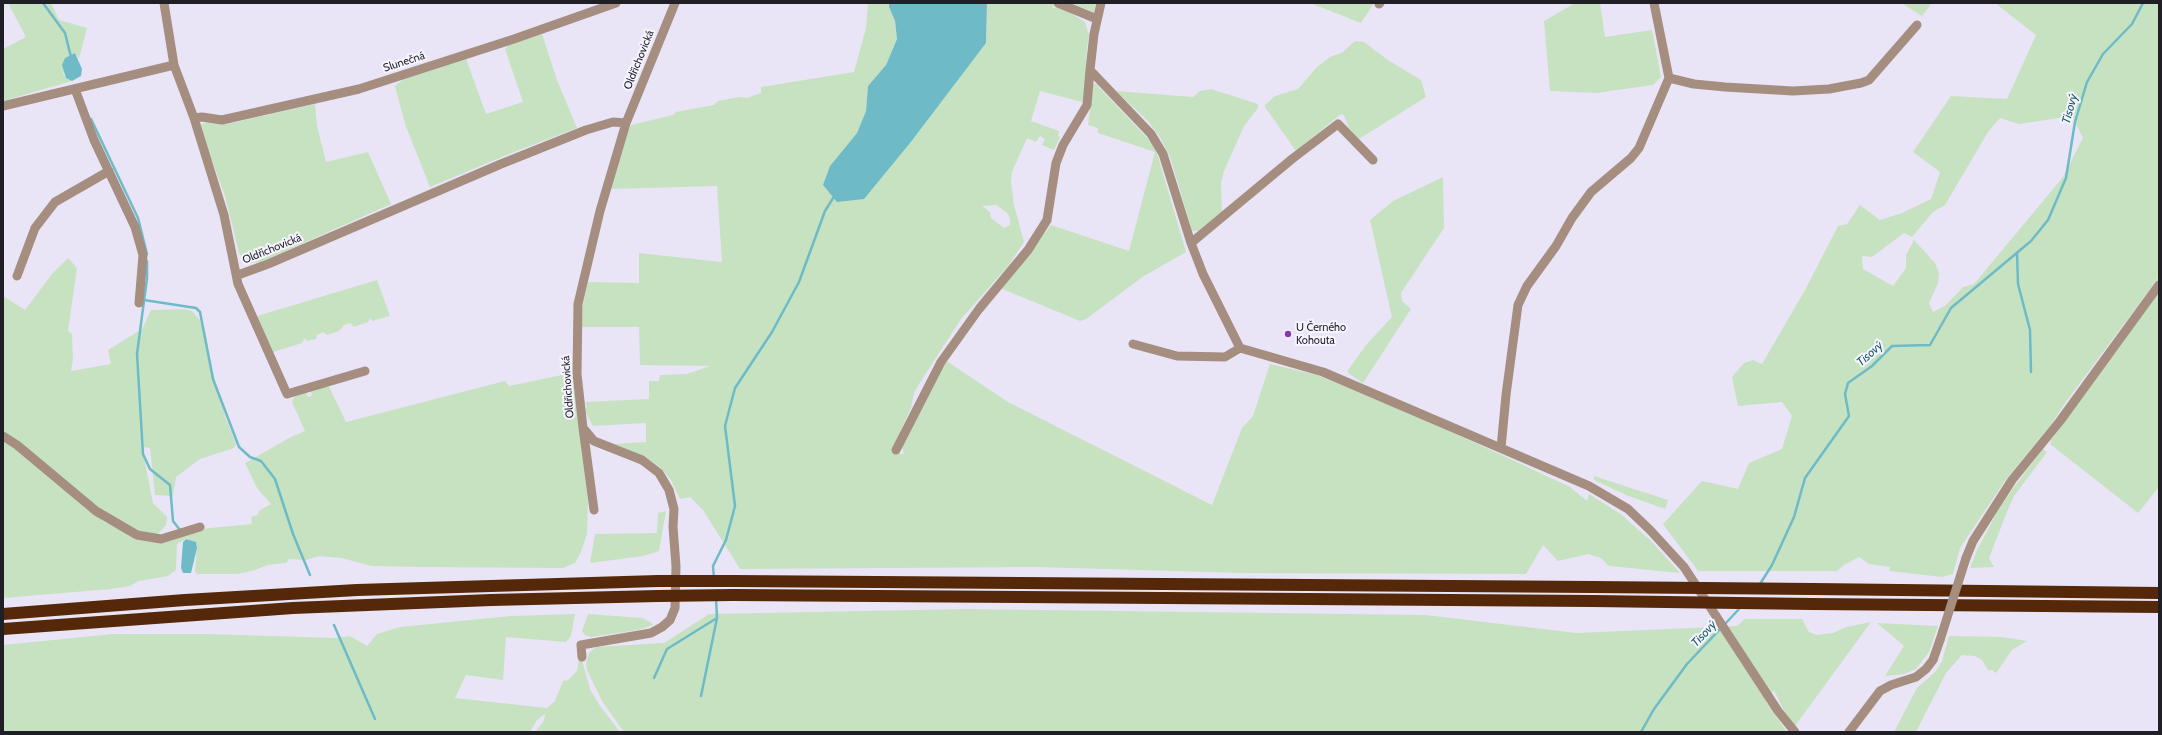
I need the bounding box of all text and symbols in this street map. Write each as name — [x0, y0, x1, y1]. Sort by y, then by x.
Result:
street label: Oldřichovická — [621, 28, 657, 92]
street label: Slunečná — [382, 49, 426, 75]
water label: Tisový — [2059, 93, 2081, 125]
street label: Oldřichovická — [240, 231, 304, 267]
place label: U Černého Kohouta — [1296, 321, 1346, 347]
marker: U Černého Kohouta — [1283, 329, 1293, 339]
water label: Tisový — [1854, 339, 1886, 369]
street label: Oldřichovická — [559, 355, 577, 419]
water label: Tisový — [1688, 618, 1720, 650]

